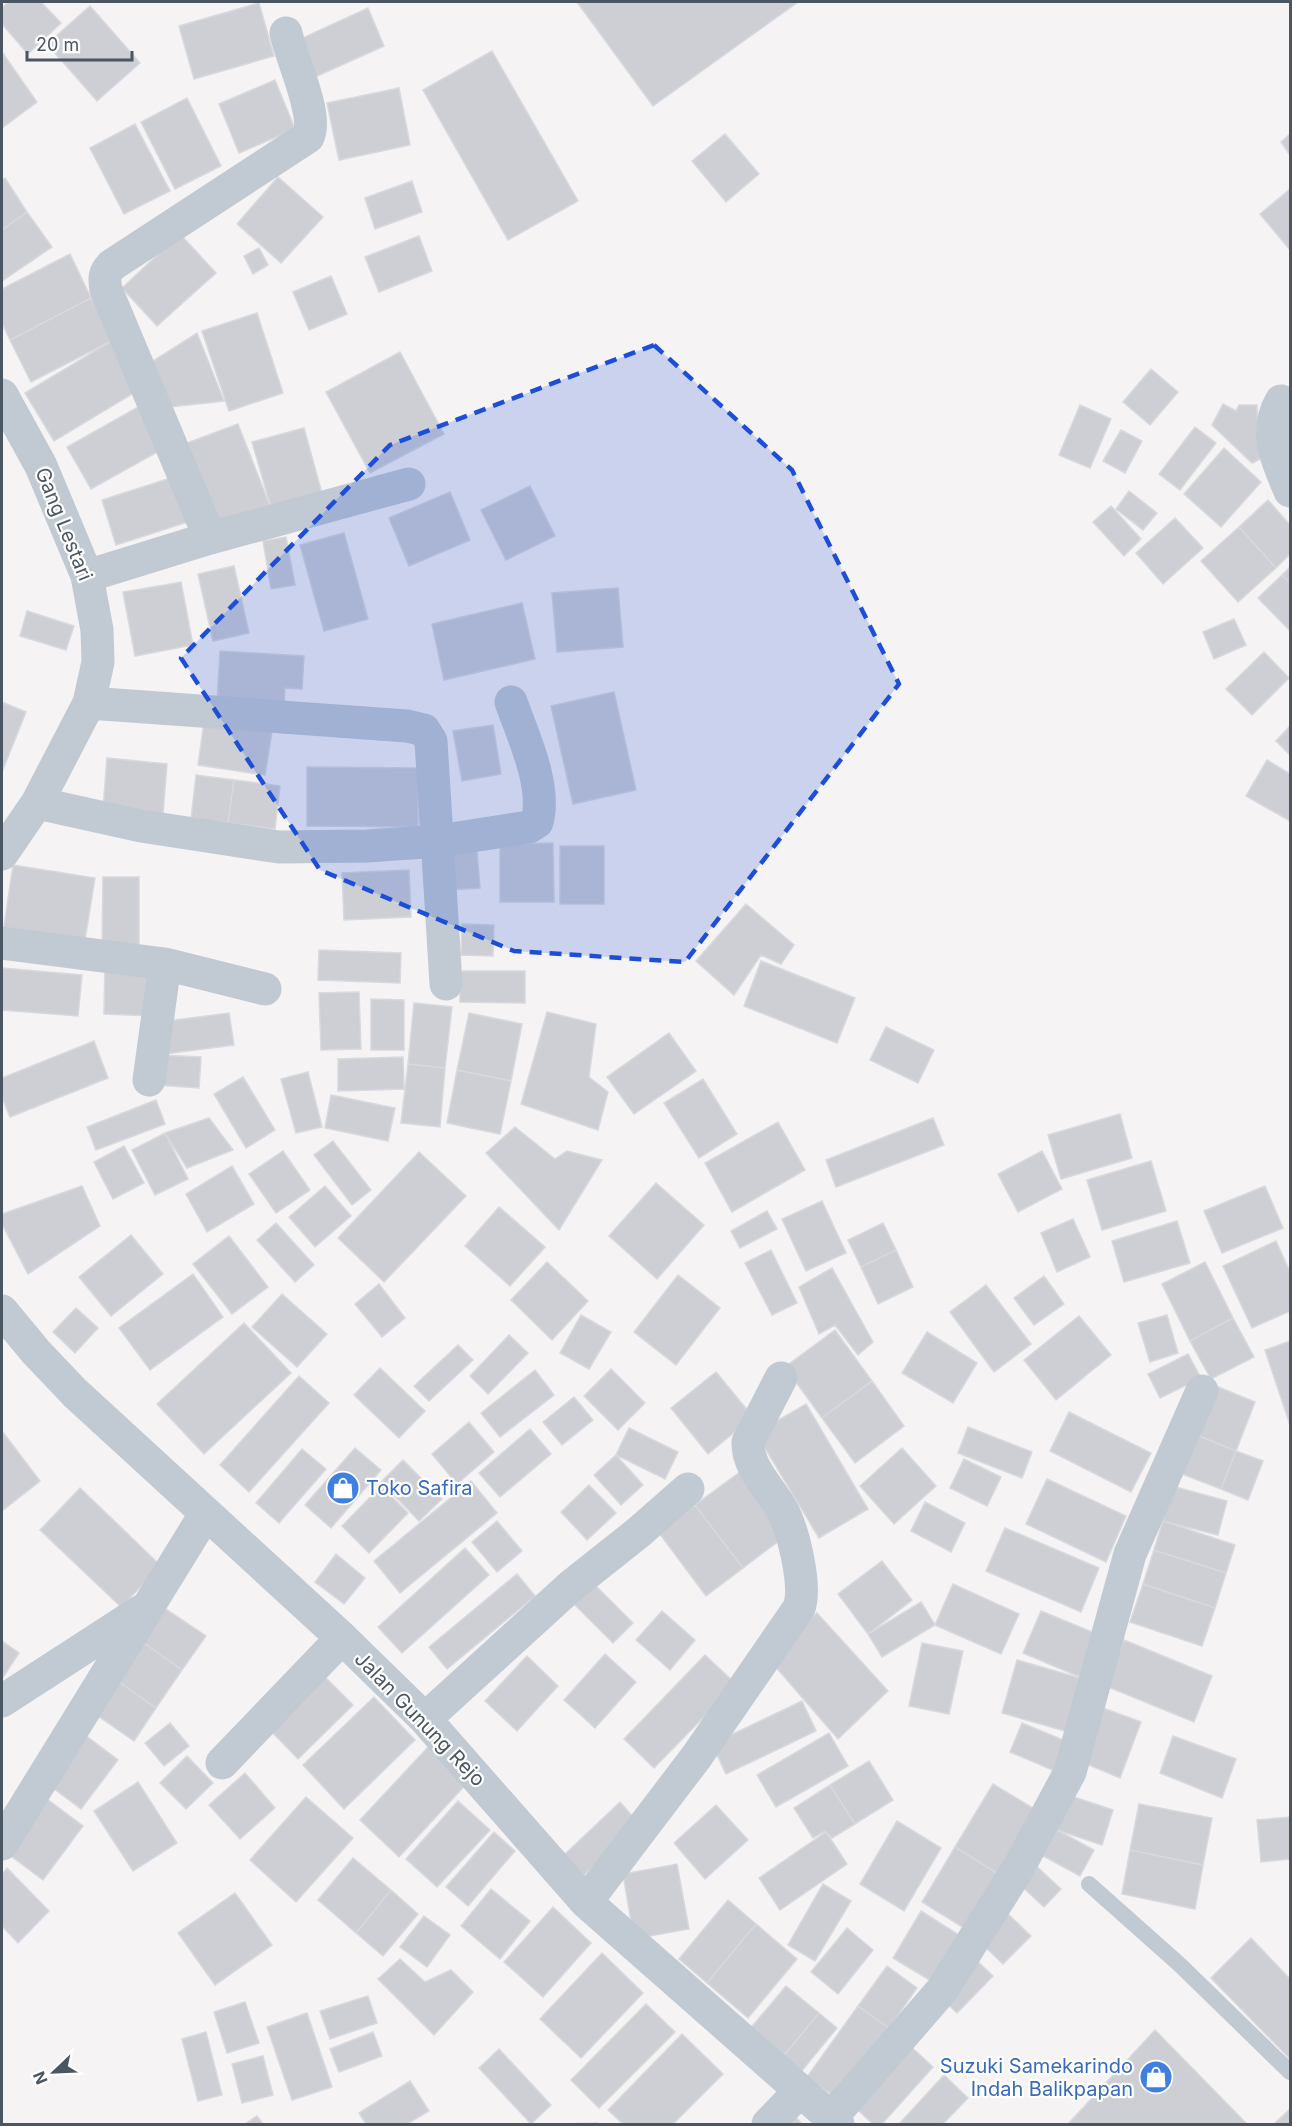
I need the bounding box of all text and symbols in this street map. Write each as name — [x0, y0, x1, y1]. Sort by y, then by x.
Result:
scale bar — [27, 24, 132, 62]
text: 20 m — [36, 34, 79, 55]
street label: Gang Lestari — [30, 464, 98, 584]
shop icon: Toko Safira — [325, 1470, 361, 1506]
place label: Toko Safira — [366, 1476, 473, 1500]
street label: Jalan Gunung Rejo — [350, 1647, 490, 1791]
north arrow — [24, 2042, 84, 2102]
place label: Suzuki Samekarindo Indah Balikpapan — [940, 2054, 1133, 2101]
shop icon: Suzuki Samekarindo Indah Balikpapan — [1138, 2059, 1174, 2095]
text: N — [29, 2068, 52, 2087]

